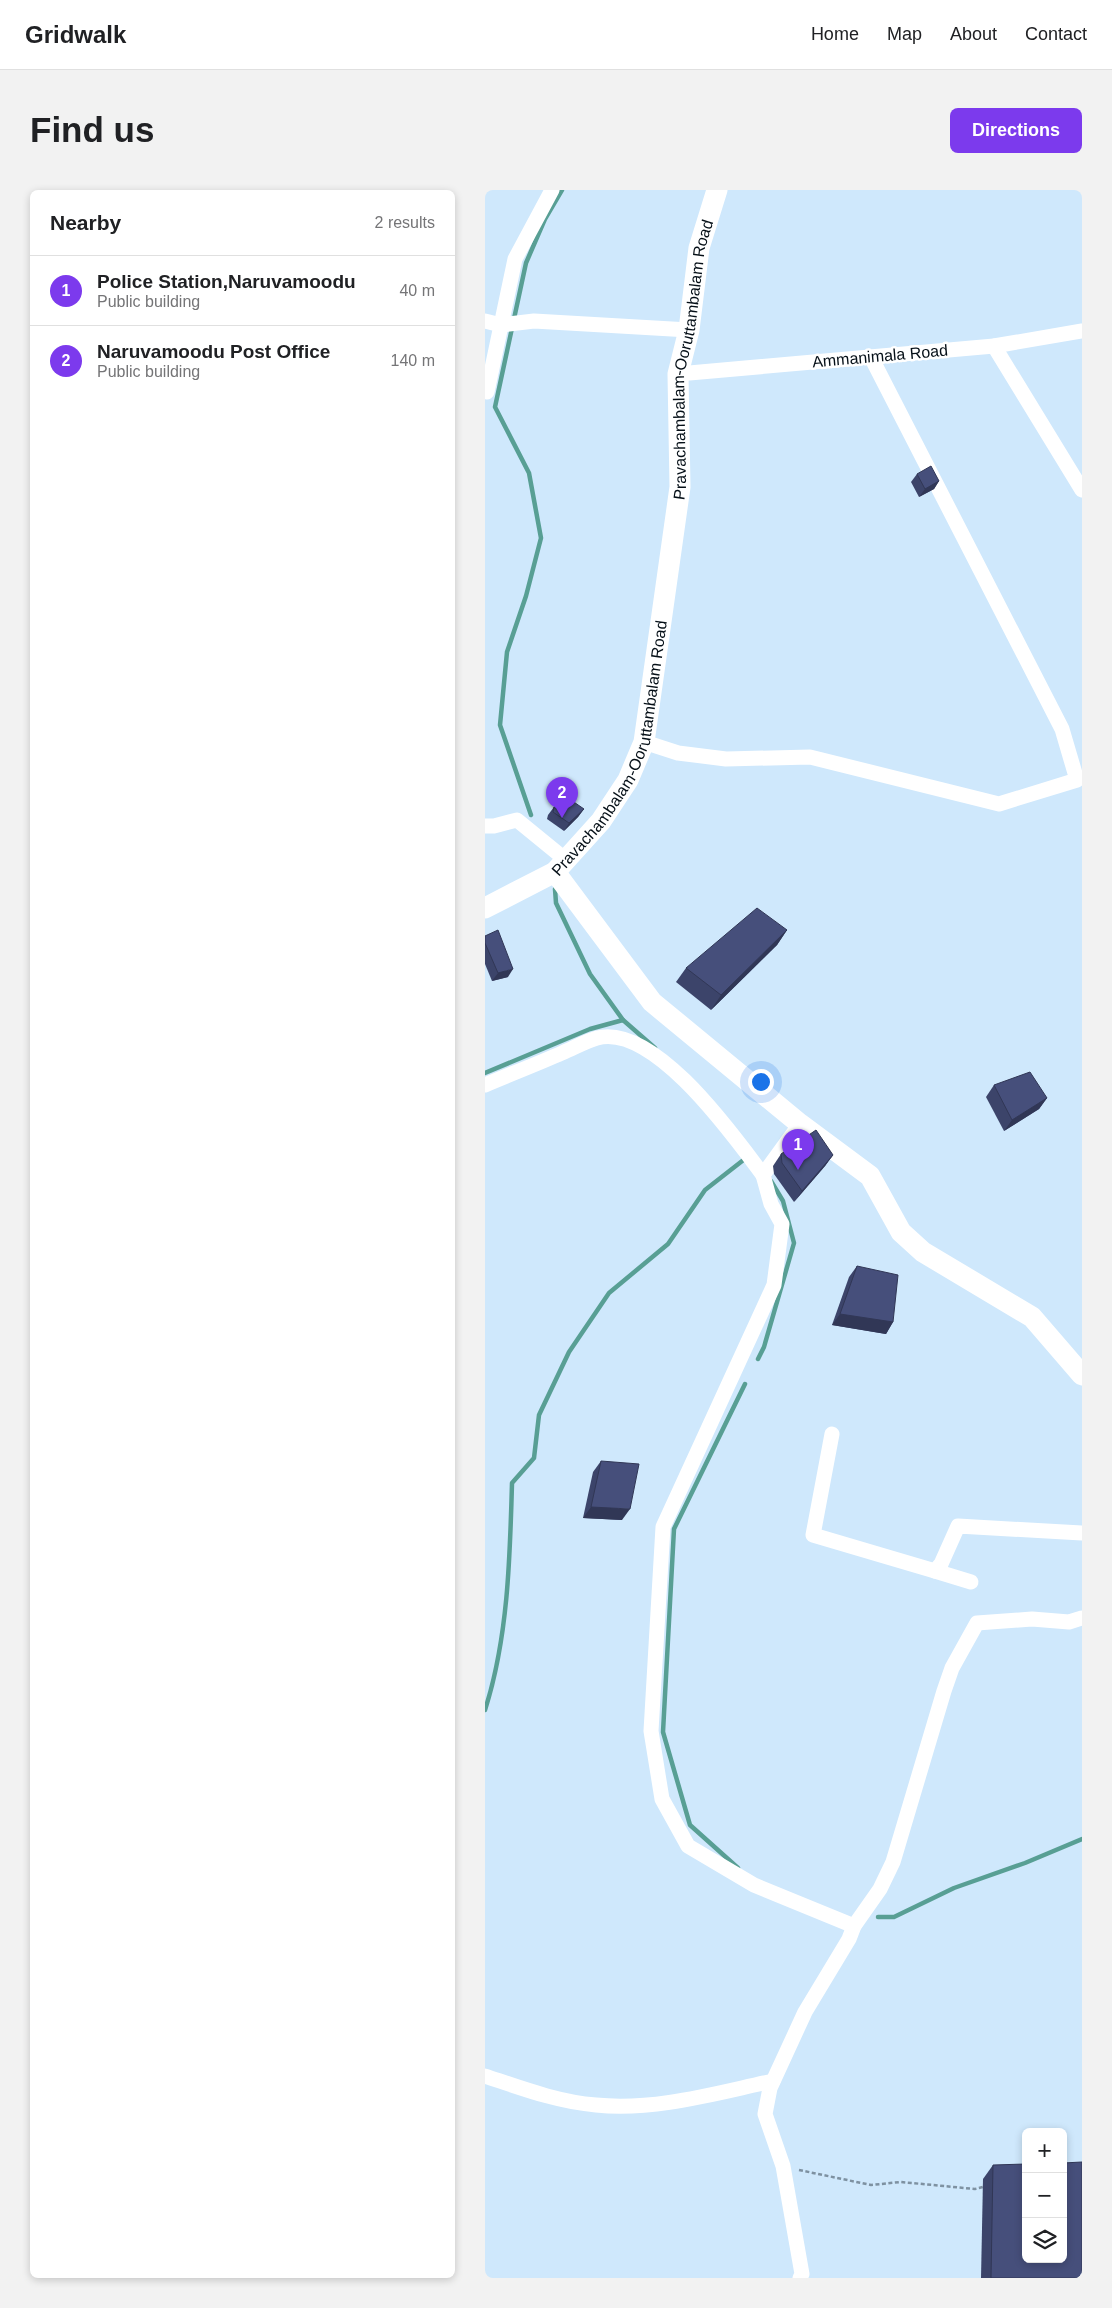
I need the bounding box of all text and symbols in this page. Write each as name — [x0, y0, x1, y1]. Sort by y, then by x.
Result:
text: Gridwalk — [25, 21, 126, 48]
text: Home — [811, 24, 859, 44]
text: Map — [887, 24, 922, 44]
text: About — [950, 24, 997, 44]
text: Contact — [1025, 24, 1087, 44]
button: Directions — [950, 108, 1082, 153]
text: Find us — [30, 110, 154, 149]
text: Nearby — [50, 211, 121, 234]
text: 2 results — [375, 214, 435, 231]
street label: Pravachambalam-Ooruttambalam Road — [669, 218, 716, 501]
text: Police Station,Naruvamoodu — [97, 271, 356, 292]
text: 1 — [62, 282, 70, 299]
text: 40 m — [399, 282, 435, 299]
text: Public building — [97, 293, 200, 310]
text: Naruvamoodu Post Office — [97, 341, 330, 362]
street label: Ammanimala Road — [811, 342, 949, 370]
text: 2 — [62, 352, 70, 369]
text: 140 m — [391, 352, 435, 369]
text: Public building — [97, 363, 200, 380]
street label: Pravachambalam-Ooruttambalam Road — [548, 619, 670, 879]
pin: 2 — [546, 777, 578, 818]
your location — [748, 1069, 774, 1095]
pin: 1 — [782, 1129, 814, 1170]
map controls — [1022, 2128, 1067, 2263]
button: + — [1022, 2128, 1067, 2173]
button: − — [1022, 2173, 1067, 2218]
button: layers — [1022, 2218, 1067, 2263]

